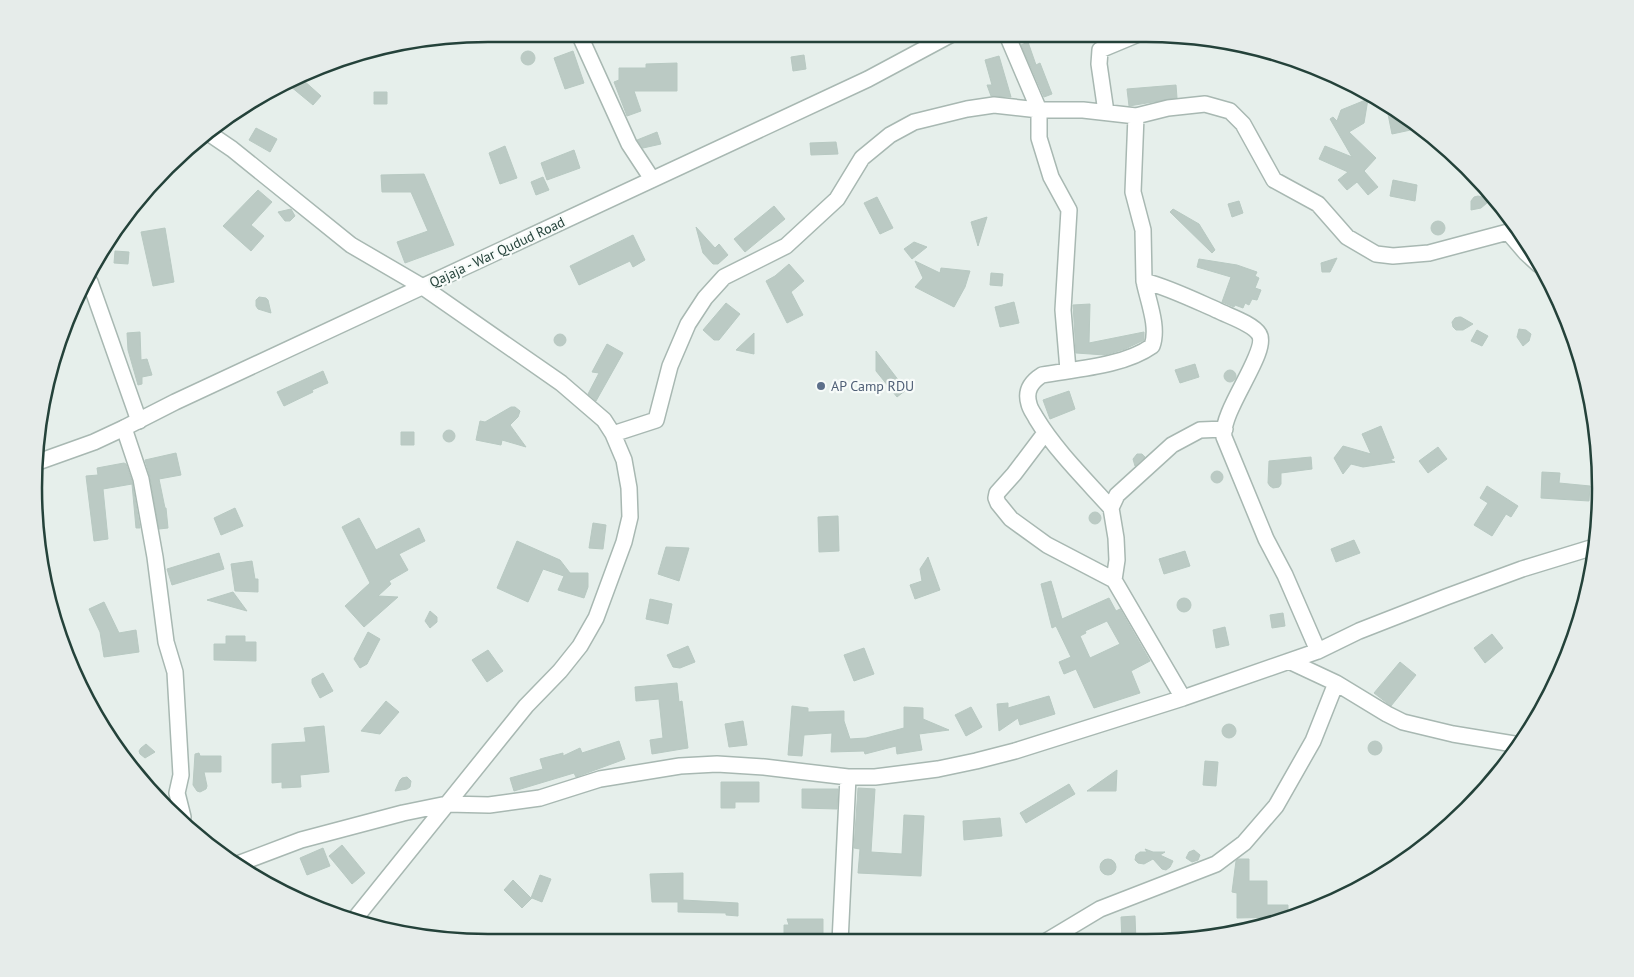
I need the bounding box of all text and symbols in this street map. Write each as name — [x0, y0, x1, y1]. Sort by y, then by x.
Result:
street label: Qajaja - War Qudud Road — [426, 213, 568, 291]
place label: AP Camp RDU — [831, 377, 914, 395]
marker: AP Camp RDU — [815, 380, 827, 392]

